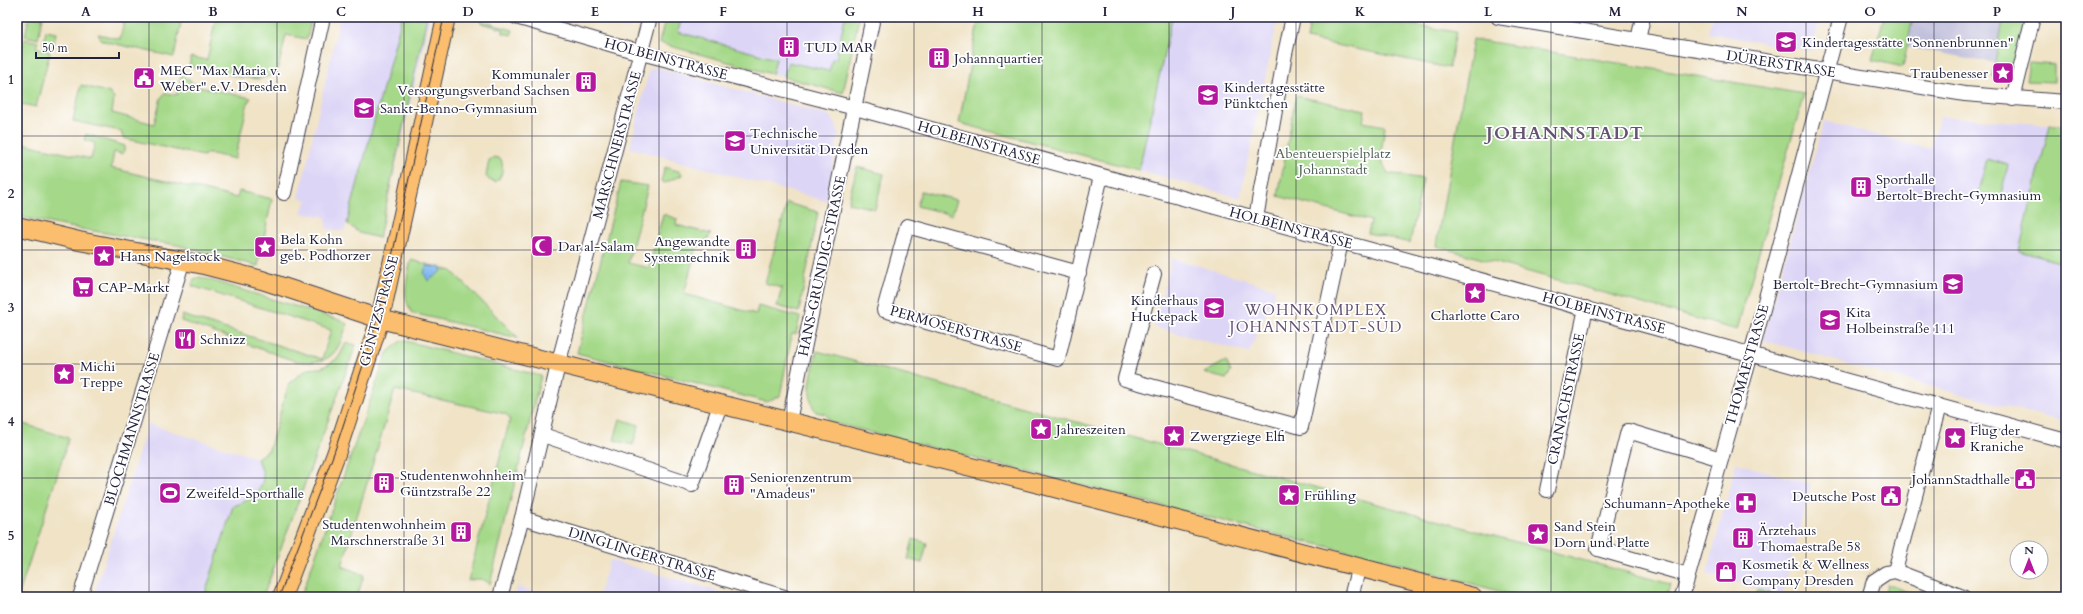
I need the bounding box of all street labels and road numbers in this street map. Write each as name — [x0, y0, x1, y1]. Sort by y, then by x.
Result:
street label: HOLBEINSTRASSE — [602, 33, 730, 85]
street label: DÜRERSTRASSE — [1725, 46, 1837, 82]
street label: MARSCHNERSTRASSE — [588, 69, 646, 221]
street label: HOLBEINSTRASSE — [915, 116, 1043, 170]
street label: HANS-GRUNDIG-STRASSE — [794, 174, 851, 358]
street label: HOLBEINSTRASSE — [1227, 202, 1355, 254]
street label: GÜNTZSTRASSE — [355, 253, 403, 369]
street label: HOLBEINSTRASSE — [1540, 287, 1668, 339]
street label: PERMOSERSTRASSE — [888, 301, 1025, 357]
street label: THOMAESTRASSE — [1721, 302, 1774, 428]
street label: CRANACHSTRASSE — [1543, 331, 1589, 467]
street label: BLOCHMANNSTRASSE — [100, 350, 164, 508]
street label: DINGLINGERSTRASSE — [566, 522, 718, 586]

